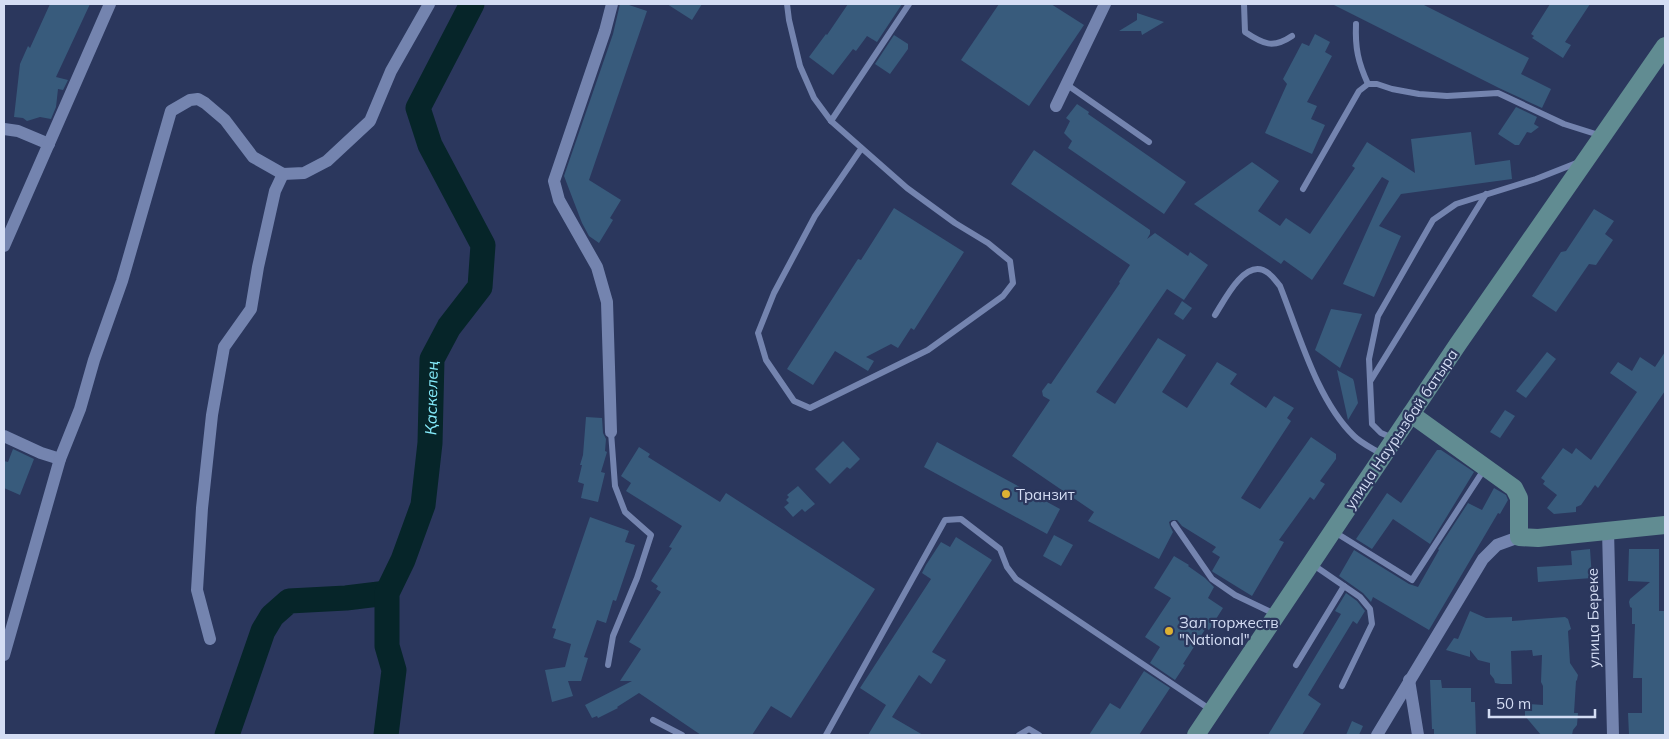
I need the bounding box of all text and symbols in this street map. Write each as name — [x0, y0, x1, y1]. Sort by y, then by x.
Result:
street label: улица Наурызбай батыра — [1340, 345, 1462, 513]
water label: Қаскелең — [420, 360, 442, 435]
place label: Транзит — [1016, 485, 1075, 504]
marker: Транзит — [1000, 488, 1012, 500]
street label: улица Береке — [1583, 568, 1603, 668]
place label: Зал торжеств "National" — [1179, 613, 1279, 649]
marker: Зал торжеств "National" — [1163, 625, 1175, 637]
scale bar — [1489, 686, 1595, 718]
text: 50 m — [1496, 694, 1531, 713]

